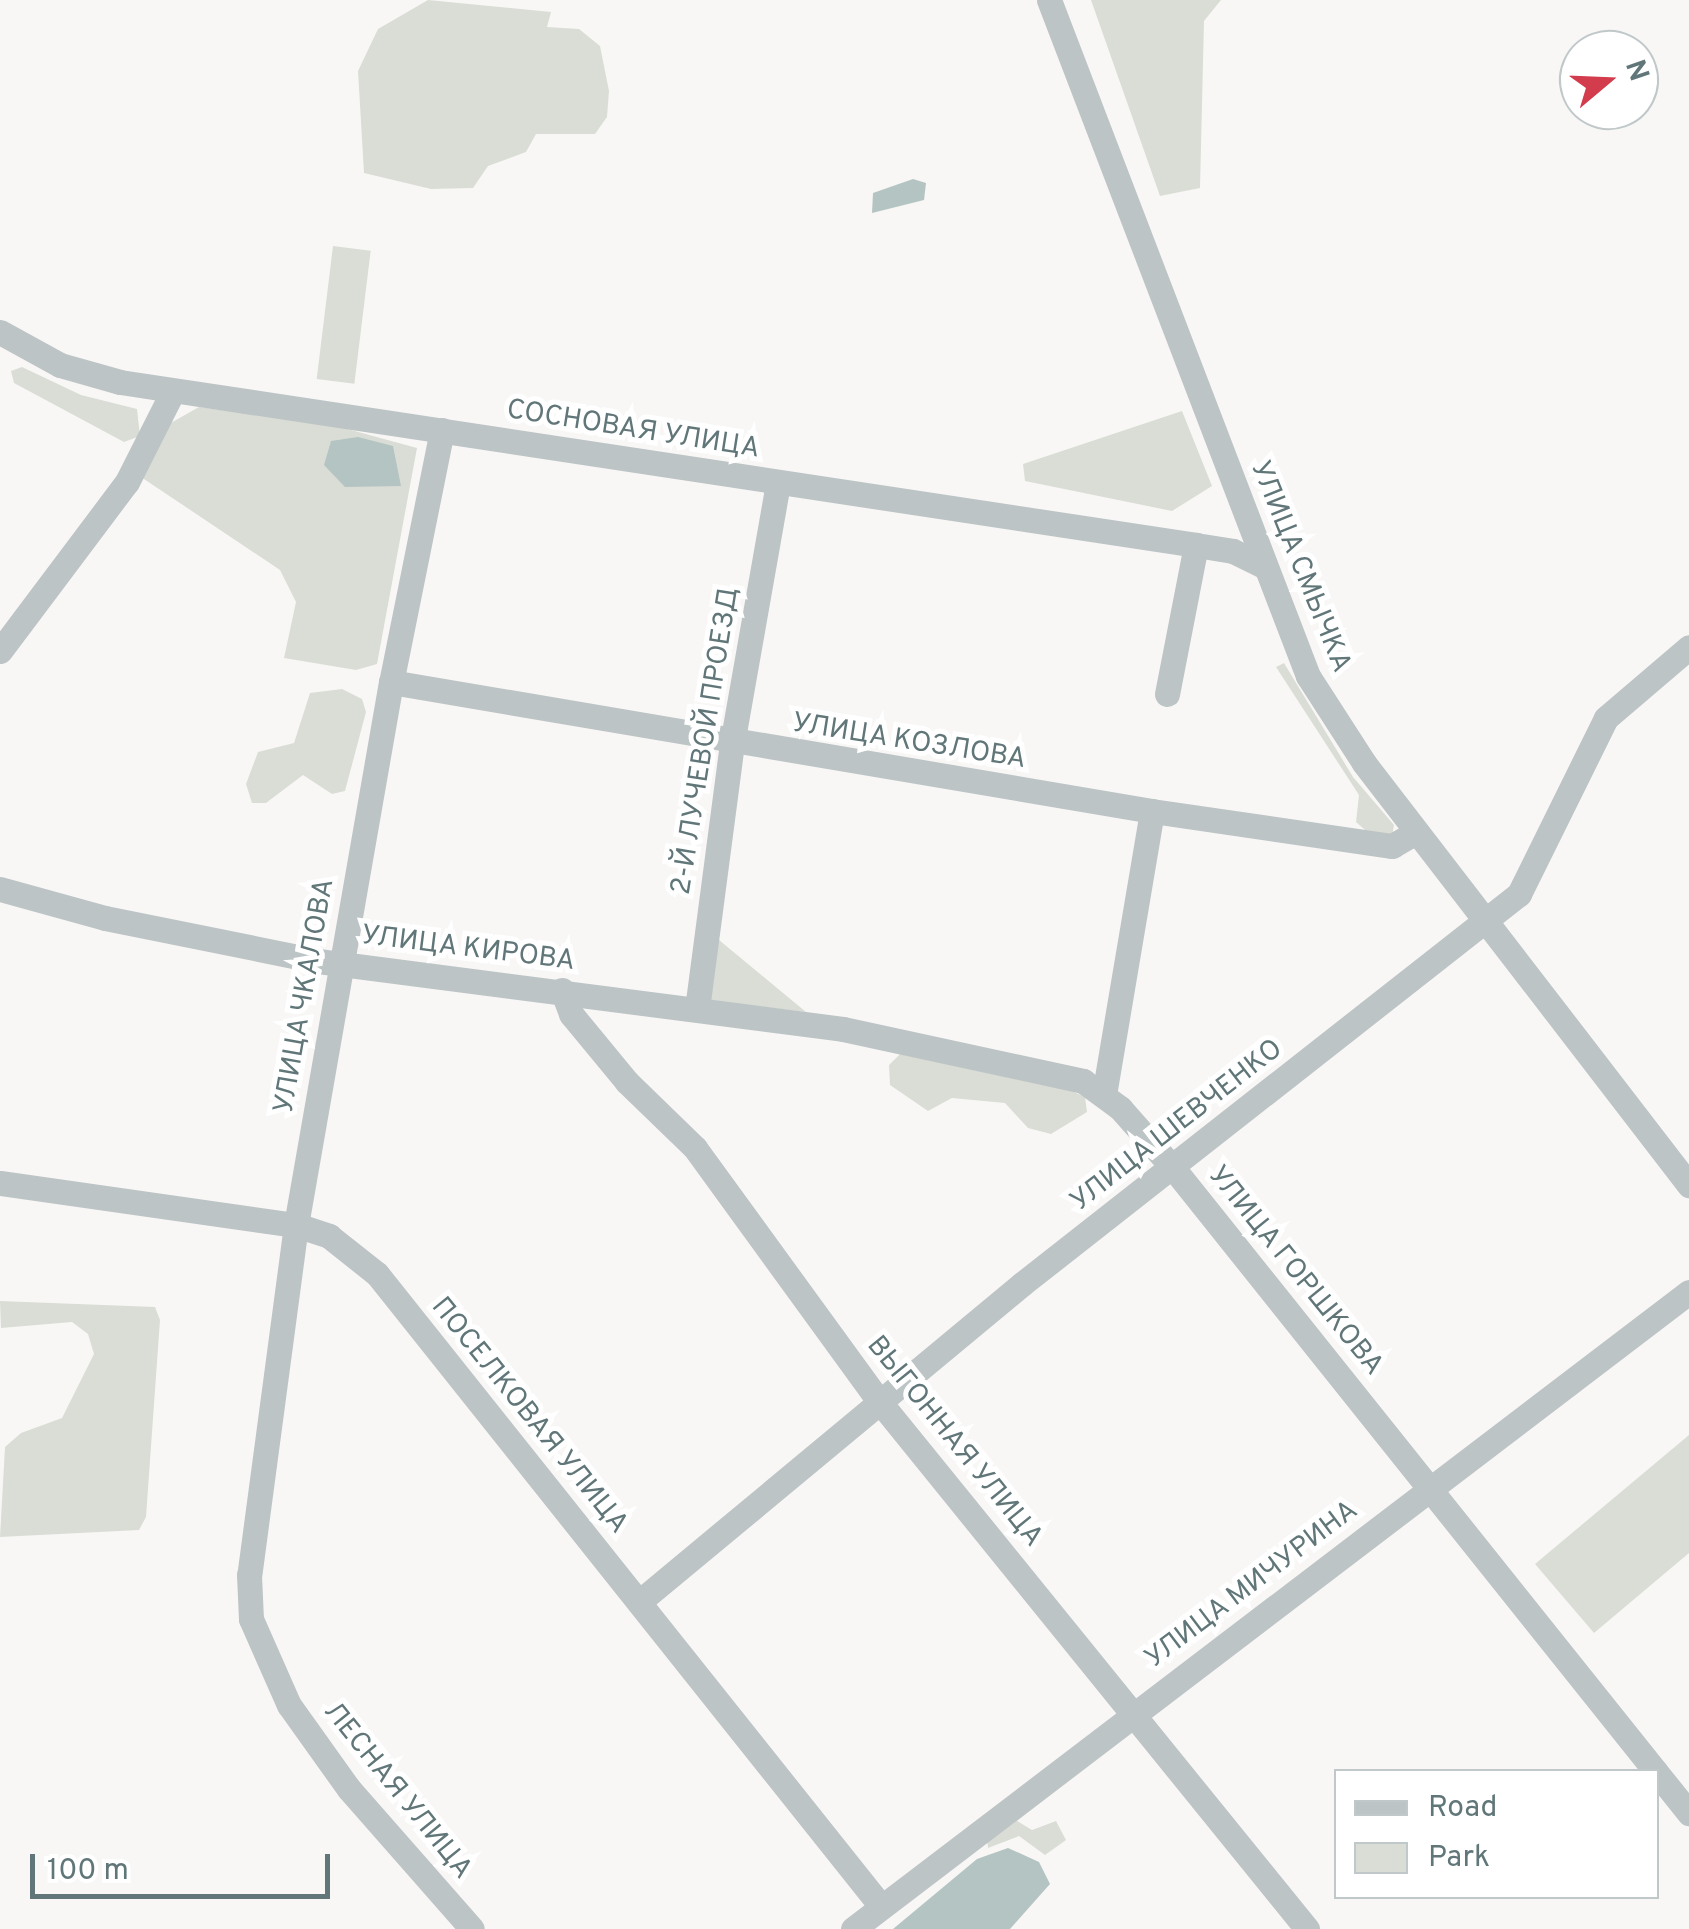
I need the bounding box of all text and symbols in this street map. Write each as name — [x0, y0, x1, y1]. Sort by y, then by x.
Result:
north arrow — [1559, 30, 1659, 130]
text: N — [1615, 56, 1656, 86]
street label: СОСНОВАЯ УЛИЦА — [504, 393, 762, 467]
street label: УЛИЦА СМЫЧКА — [1242, 456, 1358, 678]
street label: 2-Й ЛУЧЕВОЙ ПРОЕЗД — [665, 585, 747, 897]
street label: УЛИЦА КОЗЛОВА — [789, 707, 1029, 777]
street label: УЛИЦА ЧКАЛОВА — [268, 876, 342, 1116]
street label: УЛИЦА КИРОВА — [359, 919, 577, 979]
street label: УЛИЦА ШЕВЧЕНКО — [1064, 1033, 1290, 1219]
street label: УЛИЦА ГОРШКОВА — [1200, 1159, 1390, 1383]
street label: ПОСЕЛКОВАЯ УЛИЦА — [423, 1291, 635, 1541]
street label: ВЫГОННАЯ УЛИЦА — [859, 1330, 1049, 1554]
street label: УЛИЦА МИЧУРИНА — [1139, 1494, 1365, 1676]
street label: ЛЕСНАЯ УЛИЦА — [315, 1696, 479, 1886]
legend — [1334, 1769, 1659, 1899]
text: Road — [1428, 1790, 1497, 1827]
scale bar — [35, 1834, 335, 1896]
text: Park — [1428, 1840, 1490, 1877]
text: 100 m — [47, 1853, 129, 1890]

